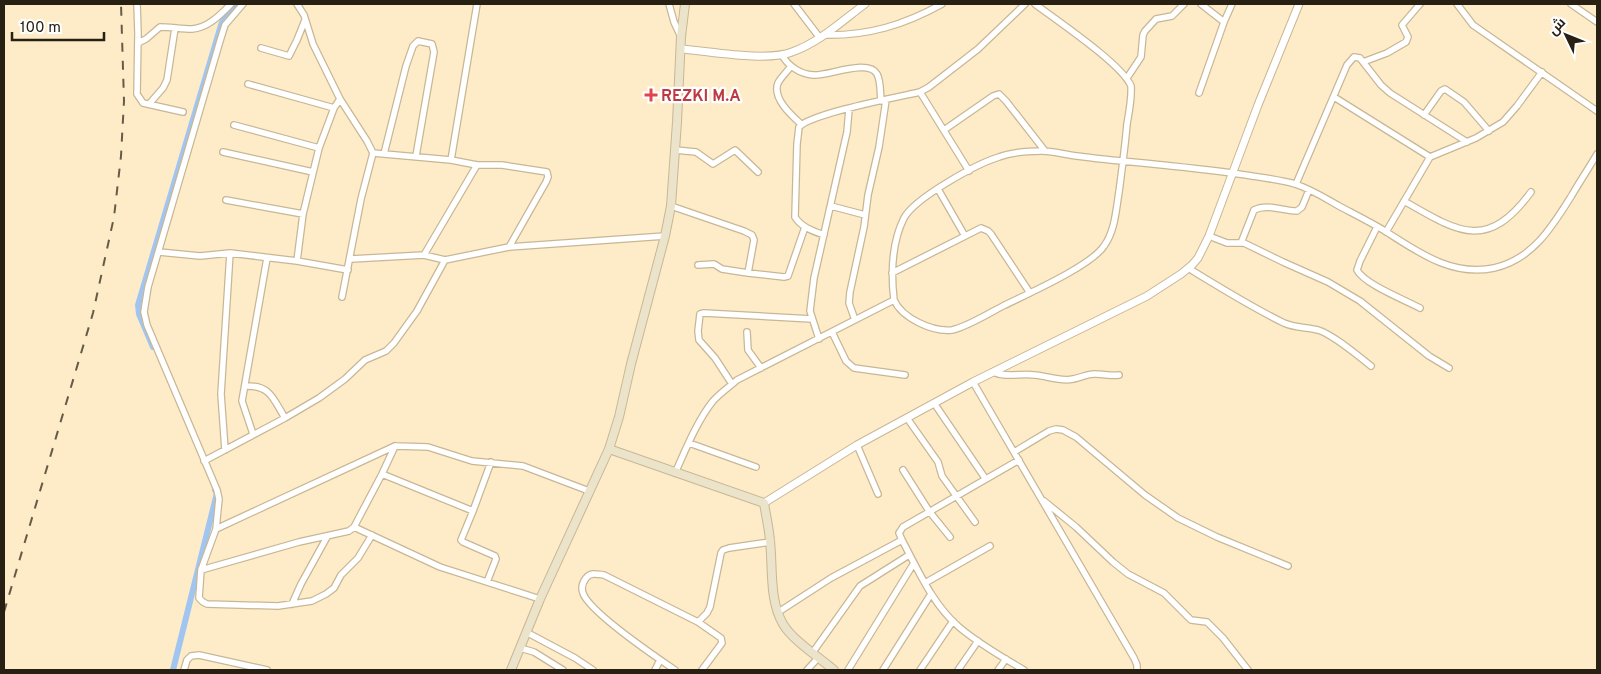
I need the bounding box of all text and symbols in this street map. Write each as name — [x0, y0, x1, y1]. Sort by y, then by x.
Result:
scale bar — [12, 10, 105, 42]
north arrow — [1541, 10, 1591, 60]
text: ش — [1545, 14, 1570, 40]
text: 100 m — [20, 19, 61, 38]
place label: REZKI M.A — [661, 87, 741, 107]
marker: REZKI M.A — [645, 89, 657, 101]

